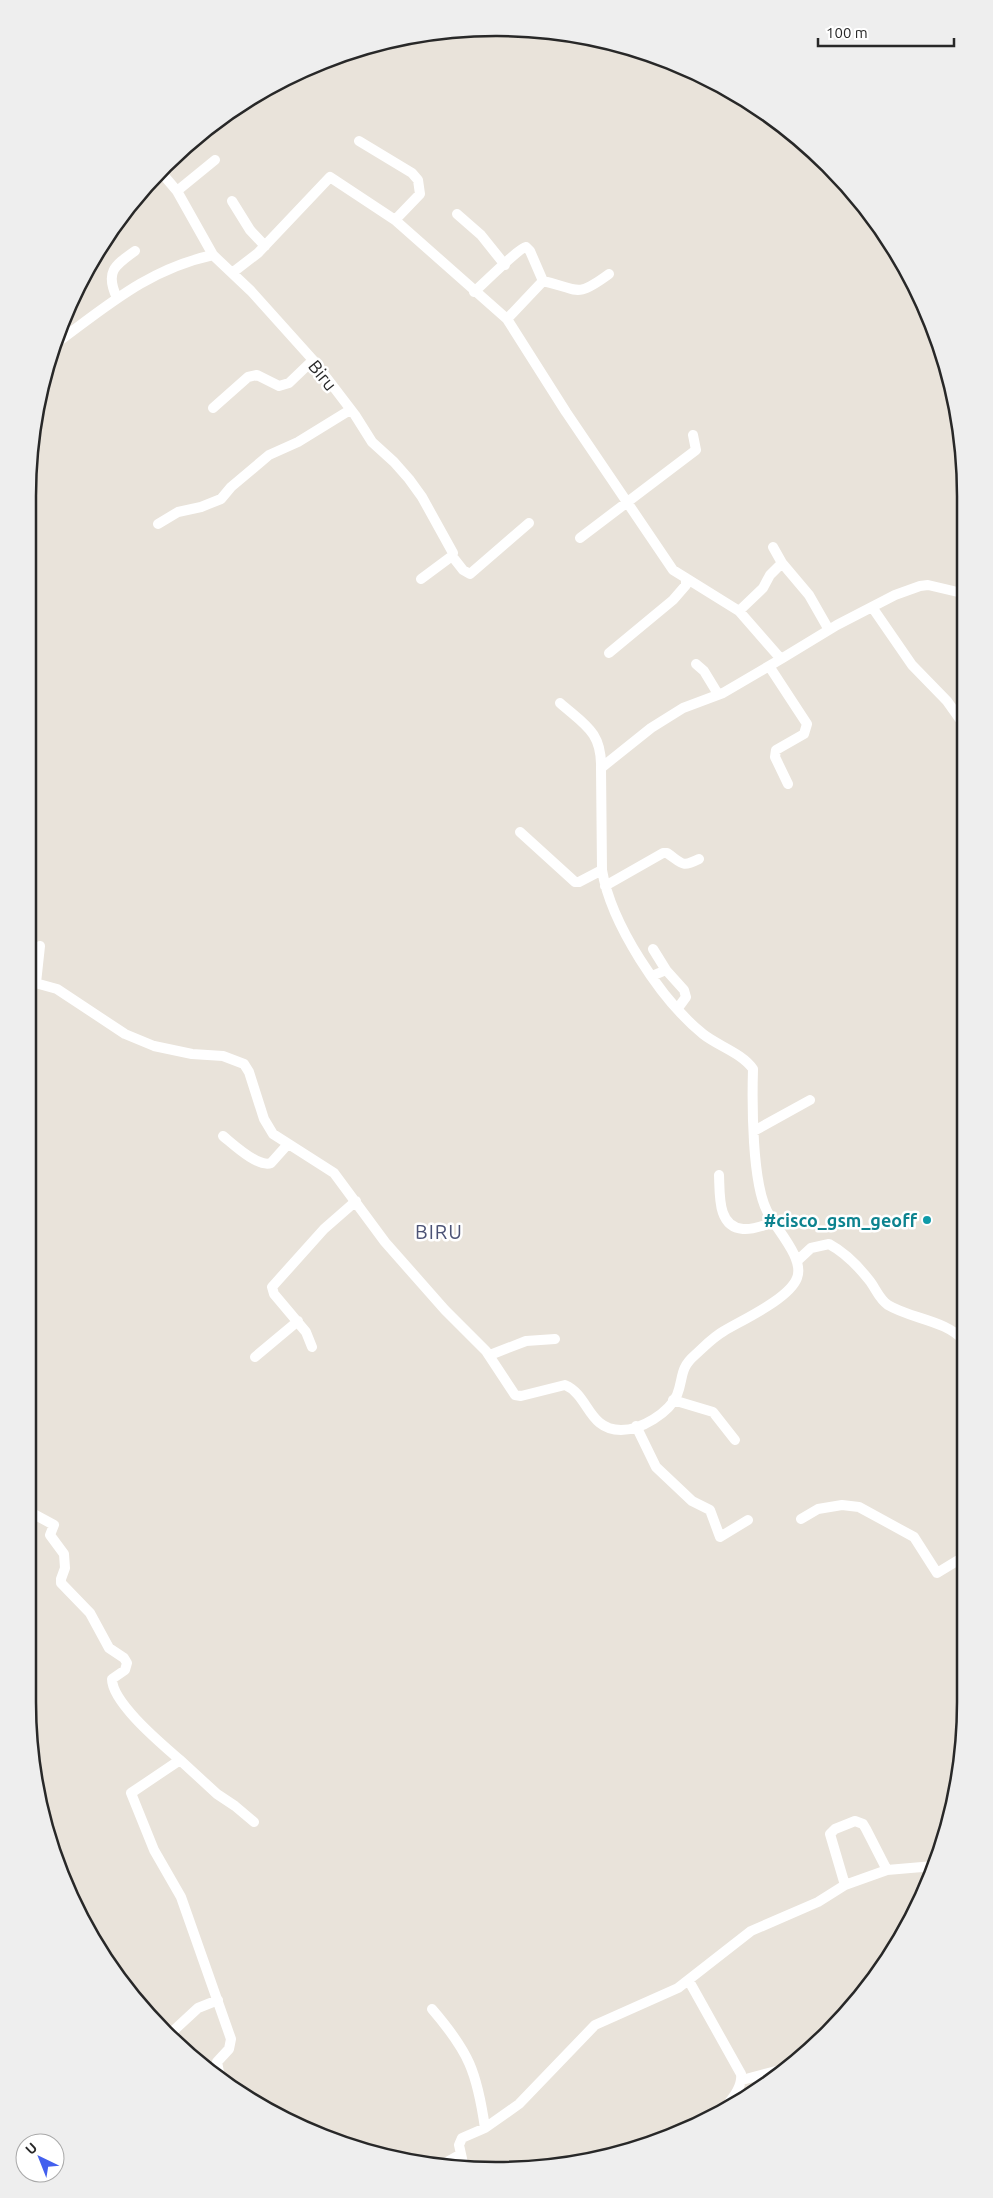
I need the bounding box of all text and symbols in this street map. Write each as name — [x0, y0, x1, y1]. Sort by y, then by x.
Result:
scale bar — [818, 15, 954, 47]
text: 100 m — [826, 24, 868, 41]
street label: Biru — [305, 356, 341, 394]
place label: #cisco_gsm_geoff — [764, 1210, 917, 1230]
marker: #cisco_gsm_geoff — [921, 1214, 933, 1226]
district label: BIRU — [415, 1220, 463, 1243]
north arrow — [15, 2133, 65, 2183]
text: U — [22, 2139, 40, 2158]

